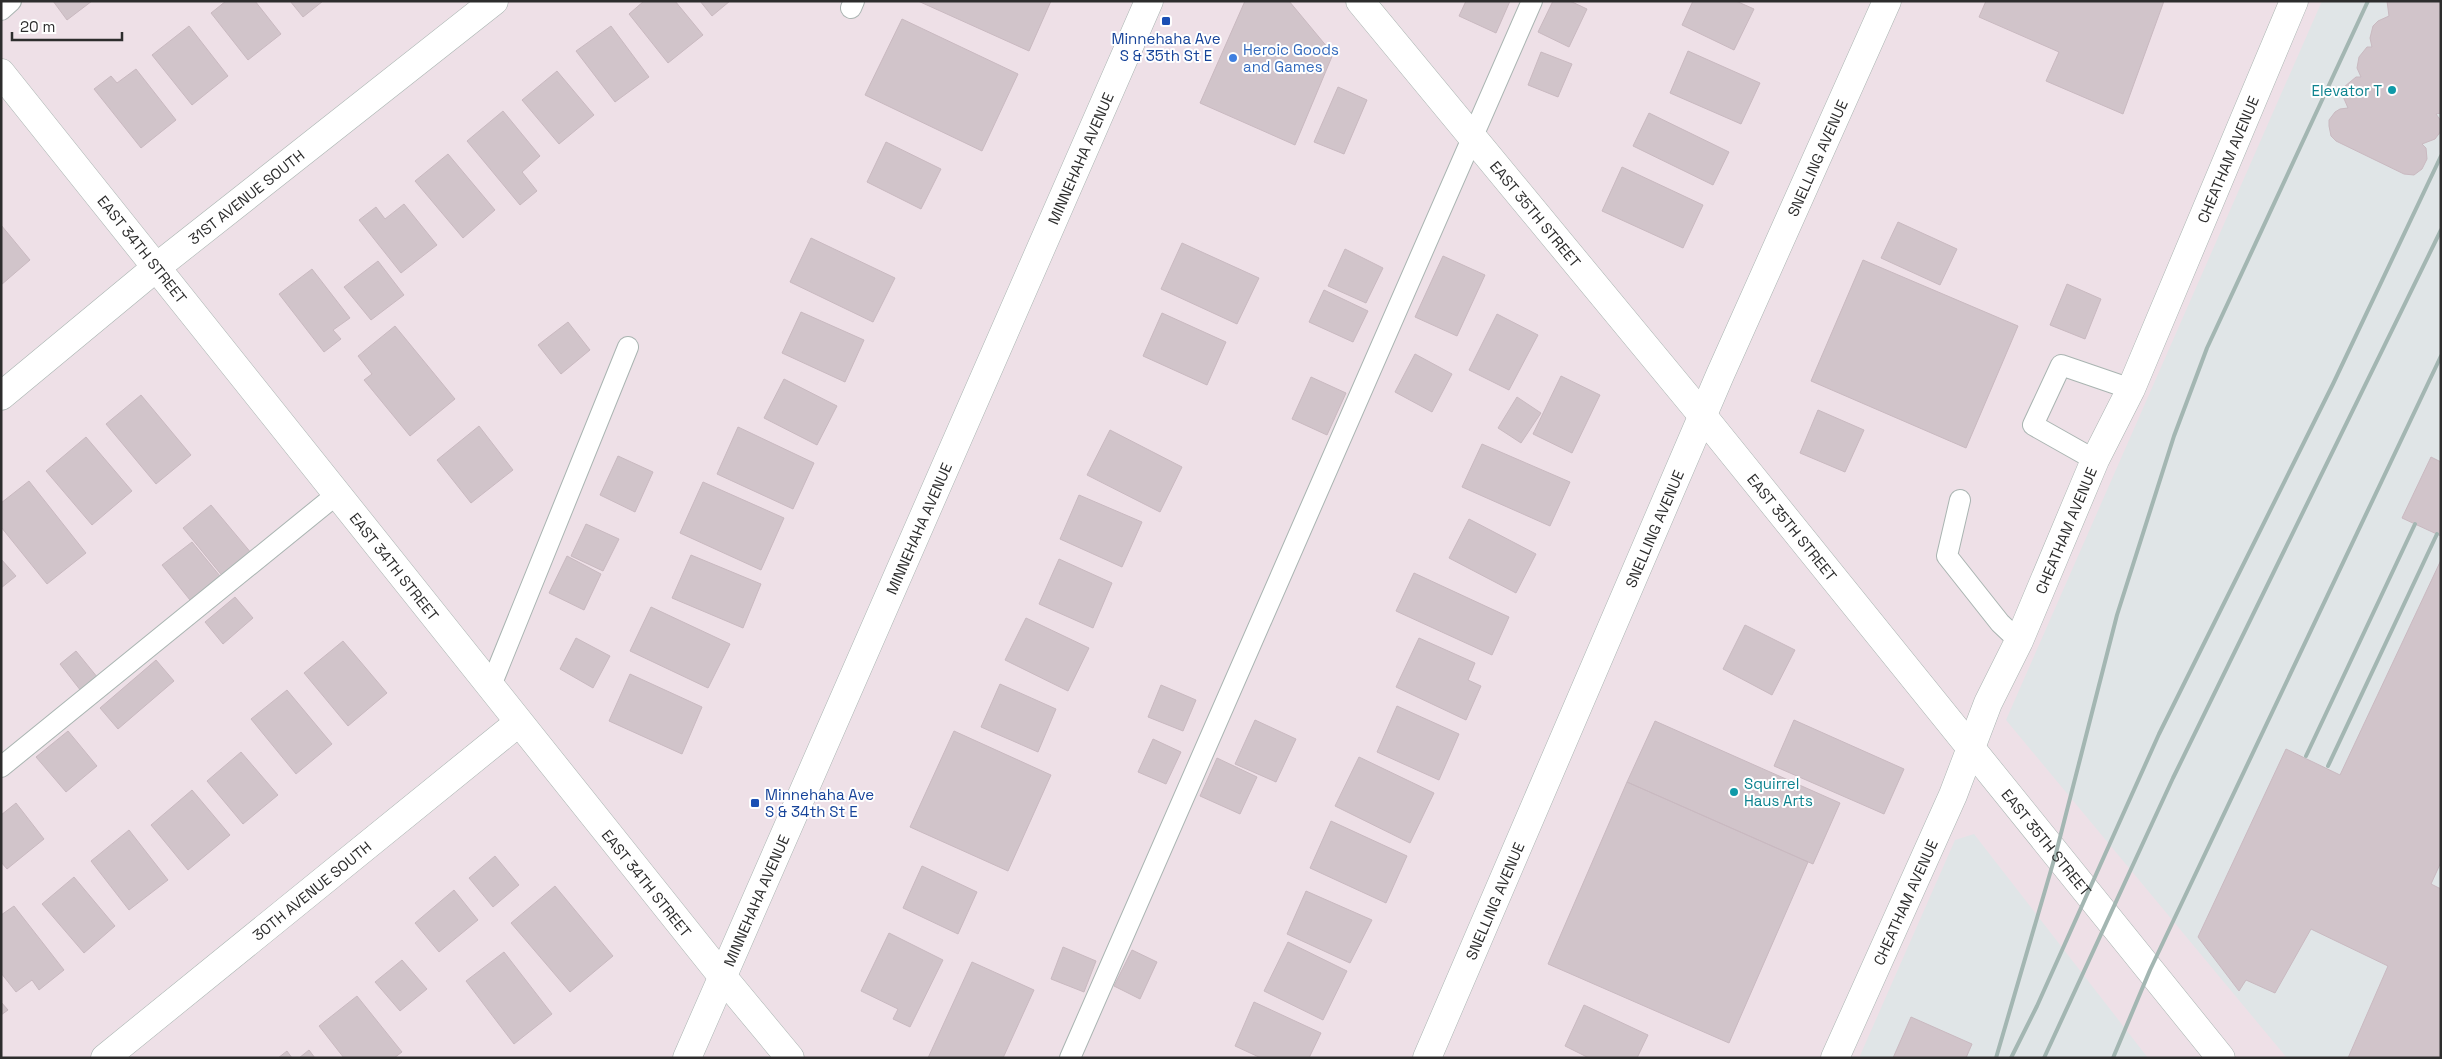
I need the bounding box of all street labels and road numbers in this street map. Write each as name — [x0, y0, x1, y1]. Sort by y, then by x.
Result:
street label: MINNEHAHA AVENUE — [1043, 89, 1117, 227]
street label: CHEATHAM AVENUE — [2192, 93, 2263, 226]
street label: SNELLING AVENUE — [1783, 96, 1851, 219]
street label: 31ST AVENUE SOUTH — [184, 145, 308, 248]
street label: EAST 35TH STREET — [1486, 157, 1585, 271]
street label: EAST 34TH STREET — [94, 191, 192, 307]
street label: MINNEHAHA AVENUE — [881, 460, 956, 597]
street label: CHEATHAM AVENUE — [2030, 464, 2101, 597]
street label: SNELLING AVENUE — [1621, 467, 1688, 590]
street label: EAST 35TH STREET — [1744, 470, 1841, 585]
street label: EAST 34TH STREET — [346, 508, 443, 624]
street label: EAST 35TH STREET — [1998, 785, 2096, 900]
street label: EAST 34TH STREET — [598, 825, 696, 941]
street label: MINNEHAHA AVENUE — [719, 832, 793, 969]
street label: CHEATHAM AVENUE — [1869, 836, 1941, 968]
street label: 30TH AVENUE SOUTH — [248, 837, 375, 944]
street label: SNELLING AVENUE — [1461, 839, 1528, 963]

